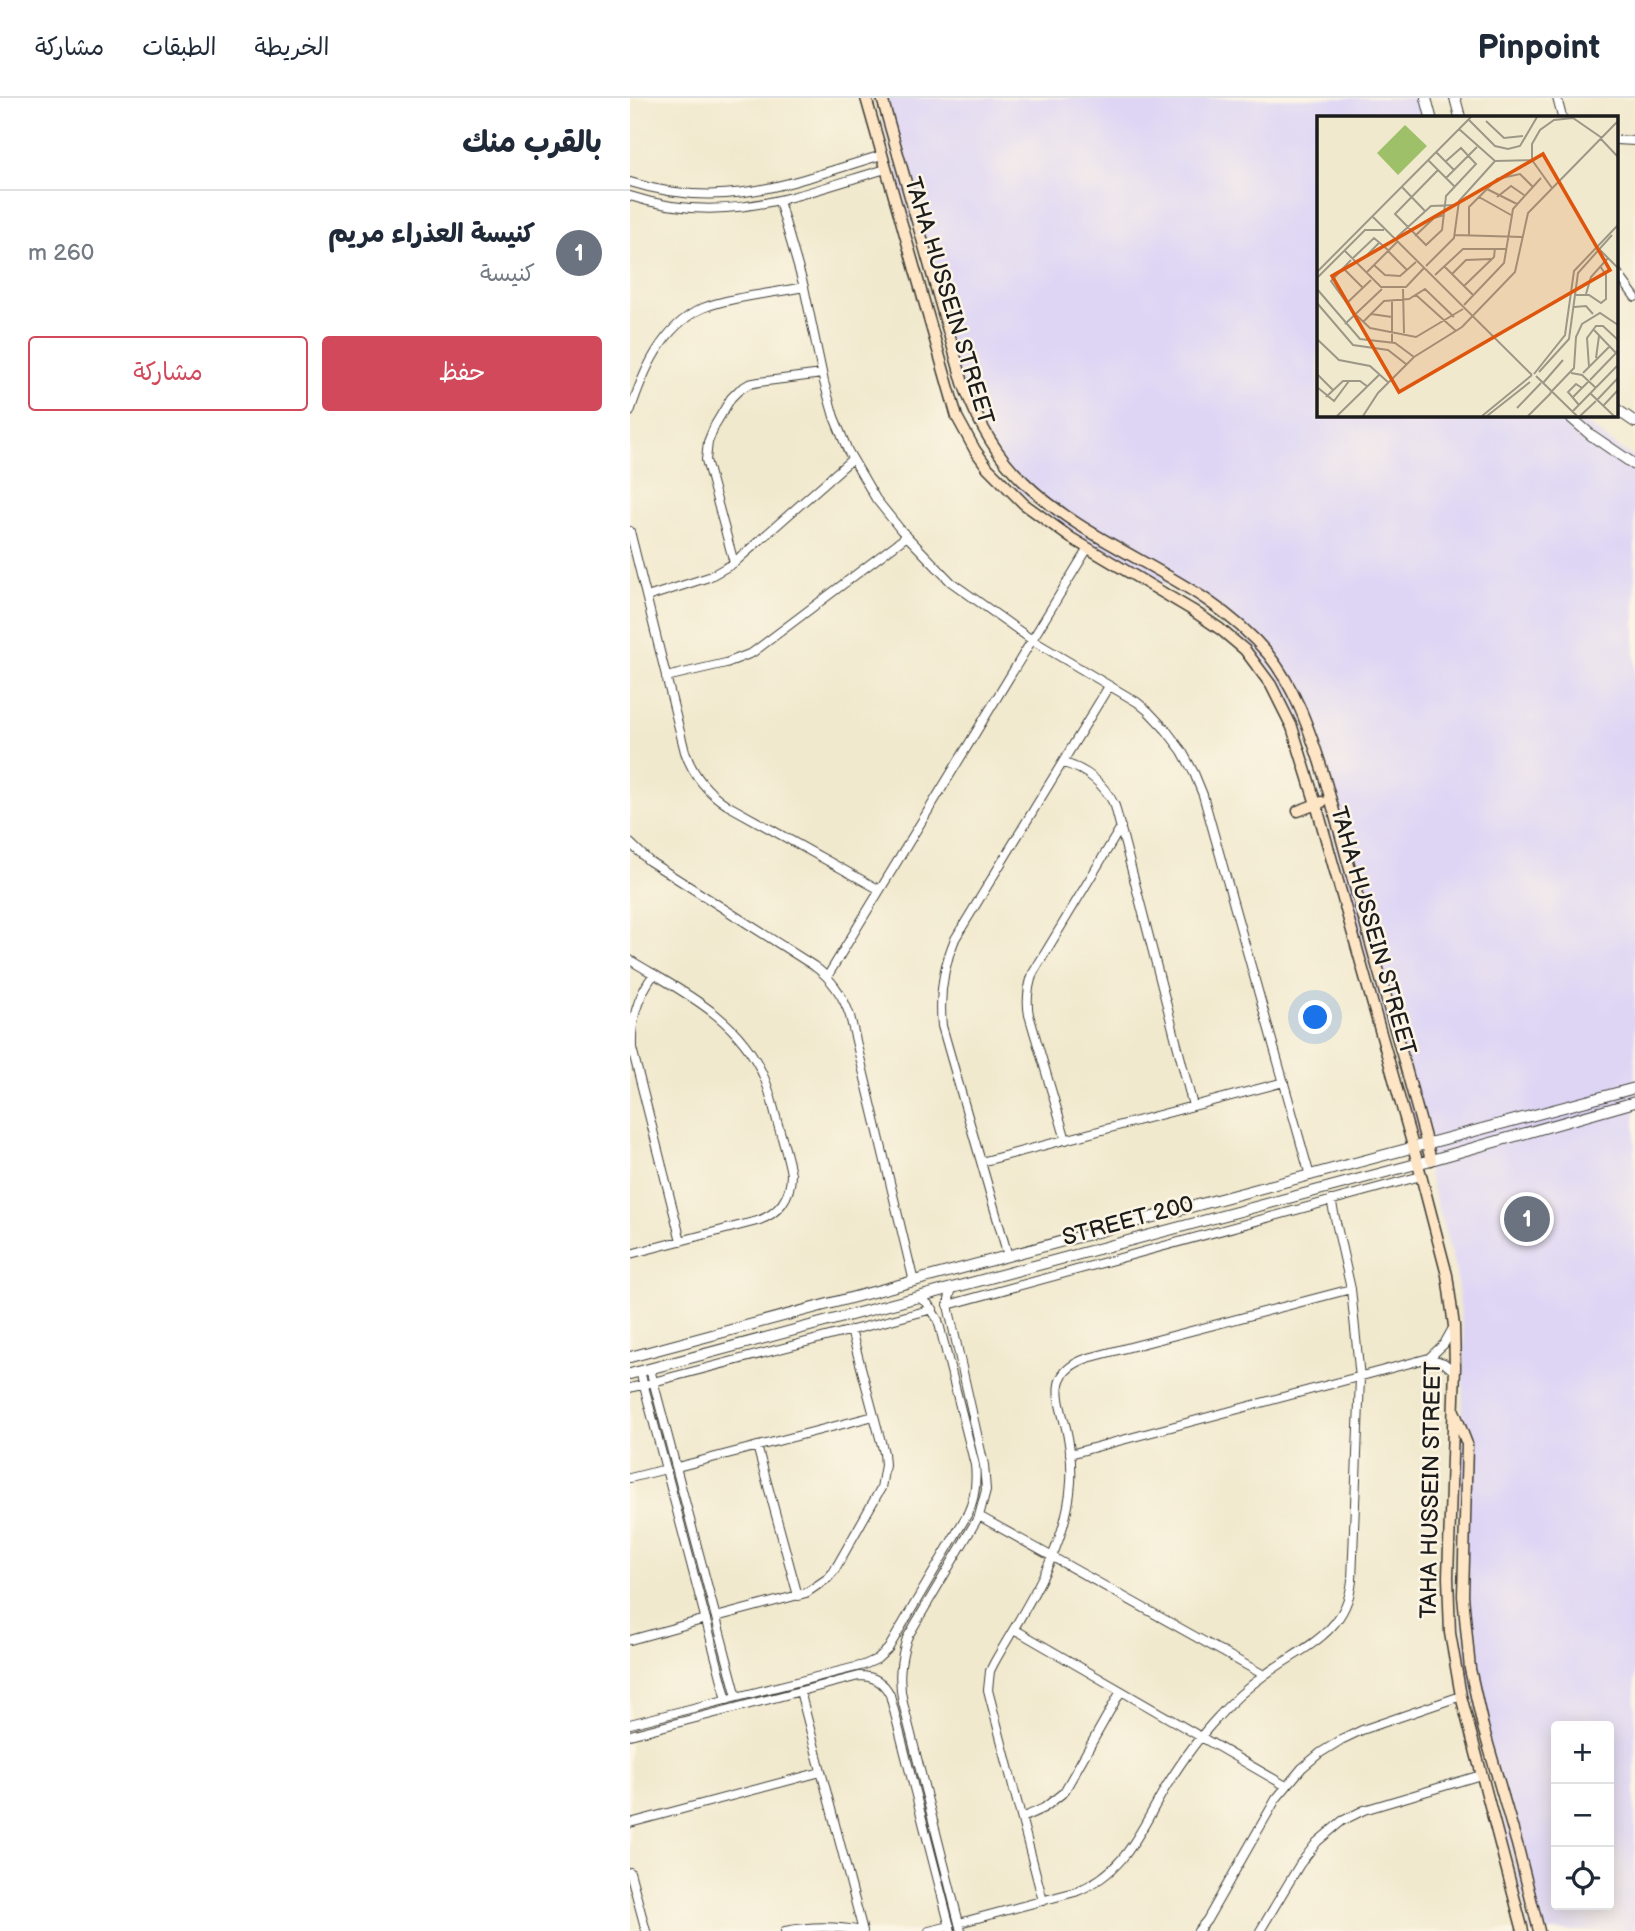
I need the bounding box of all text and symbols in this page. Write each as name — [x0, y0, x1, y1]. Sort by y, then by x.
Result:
text: Pinpoint — [1478, 28, 1600, 68]
text: مشاركة — [35, 33, 104, 62]
text: الطبقات — [142, 33, 217, 62]
text: الخريطة — [255, 33, 329, 62]
inset map — [1317, 116, 1618, 416]
text: بالقرب منك — [462, 125, 602, 161]
street label: TAHA HUSSEIN STREET — [898, 174, 1000, 428]
text: كنيسة العذراء مريم — [328, 219, 535, 250]
text: 260 m — [28, 239, 94, 267]
text: 1 — [574, 239, 584, 267]
text: كنيسة — [480, 260, 535, 288]
button: مشاركة — [28, 336, 308, 411]
button: حفظ — [322, 336, 602, 411]
street label: TAHA HUSSEIN STREET — [1324, 804, 1422, 1059]
your location — [1298, 1000, 1332, 1034]
street label: STREET 200 — [1059, 1190, 1197, 1252]
pin: 1 — [1504, 1193, 1550, 1245]
street label: TAHA HUSSEIN STREET — [1415, 1361, 1447, 1619]
map controls — [1551, 1721, 1614, 1910]
button: + — [1551, 1721, 1614, 1784]
button: − — [1551, 1784, 1614, 1847]
button: locate — [1551, 1847, 1614, 1910]

